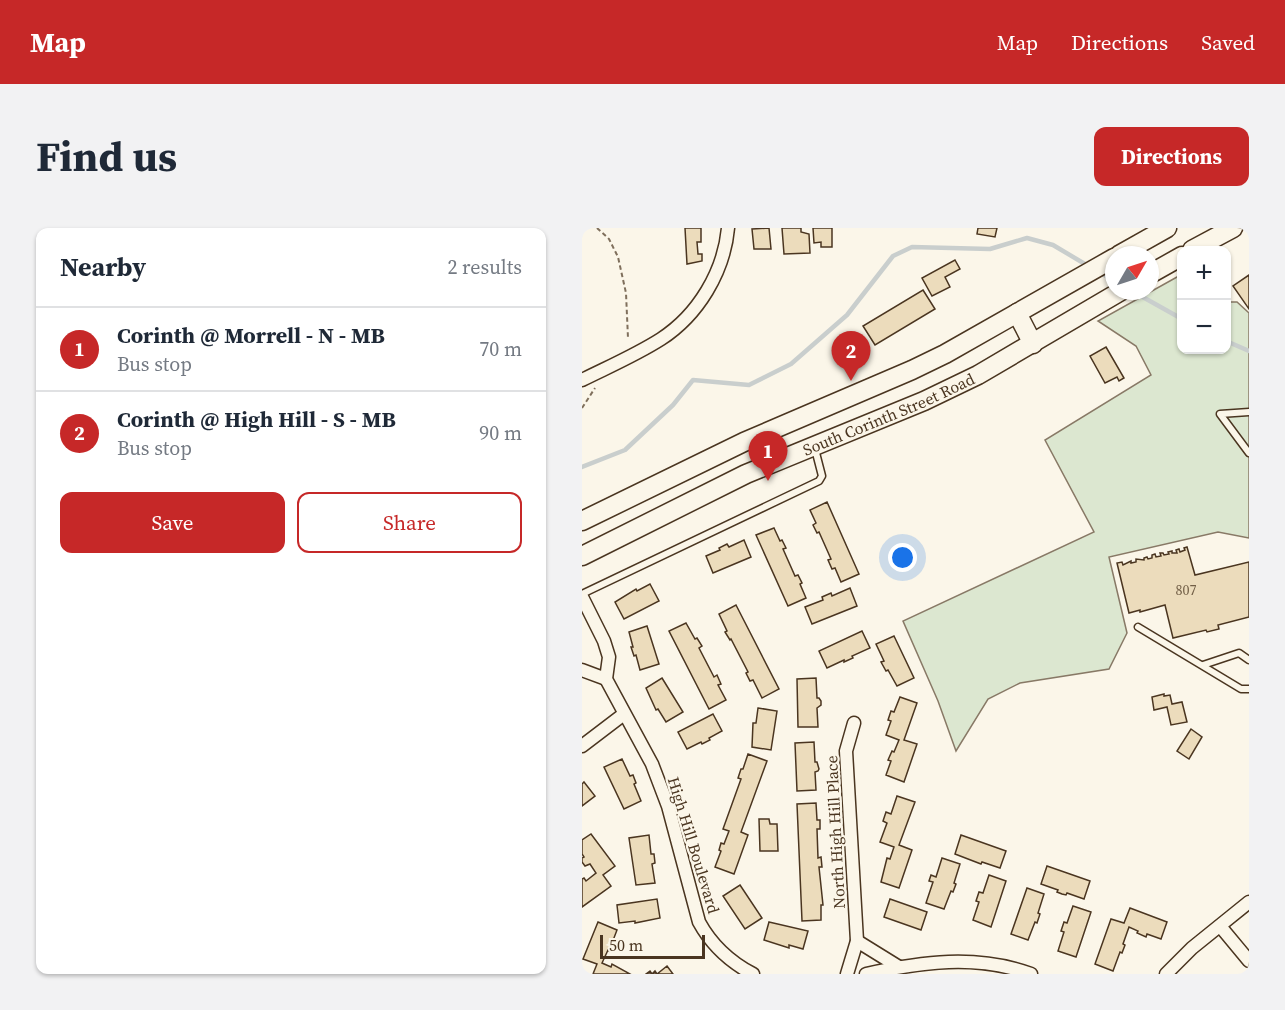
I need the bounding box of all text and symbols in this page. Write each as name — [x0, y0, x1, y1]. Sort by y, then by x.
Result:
text: Map — [30, 23, 86, 61]
text: Map — [997, 28, 1038, 57]
text: Directions — [1071, 28, 1168, 57]
text: Saved — [1201, 28, 1255, 57]
text: Find us — [36, 127, 177, 185]
button: Directions — [1094, 127, 1249, 186]
north arrow — [1105, 246, 1159, 300]
map controls — [1177, 246, 1231, 354]
button: + — [1177, 246, 1231, 300]
text: Nearby — [60, 249, 146, 285]
text: 2 results — [447, 253, 522, 281]
button: − — [1177, 300, 1231, 354]
text: Corinth @ Morrell - N - MB — [117, 320, 385, 350]
pin: 2 — [832, 332, 870, 381]
text: 1 — [74, 335, 85, 363]
text: 70 m — [479, 335, 522, 363]
text: Bus stop — [117, 350, 192, 378]
street label: South Corinth Street Road — [799, 367, 978, 461]
text: Corinth @ High Hill - S - MB — [117, 404, 396, 434]
text: 2 — [74, 419, 85, 447]
text: 90 m — [479, 419, 522, 447]
pin: 1 — [748, 432, 788, 481]
text: Bus stop — [117, 434, 192, 462]
button: Save — [60, 492, 285, 553]
button: Share — [297, 492, 522, 553]
your location — [888, 543, 917, 572]
house number: 807 — [1176, 580, 1197, 600]
street label: North High Hill Place — [820, 755, 850, 909]
street label: High Hill Boulevard — [663, 774, 725, 916]
scale bar — [600, 932, 705, 960]
text: 50 m — [609, 934, 643, 956]

